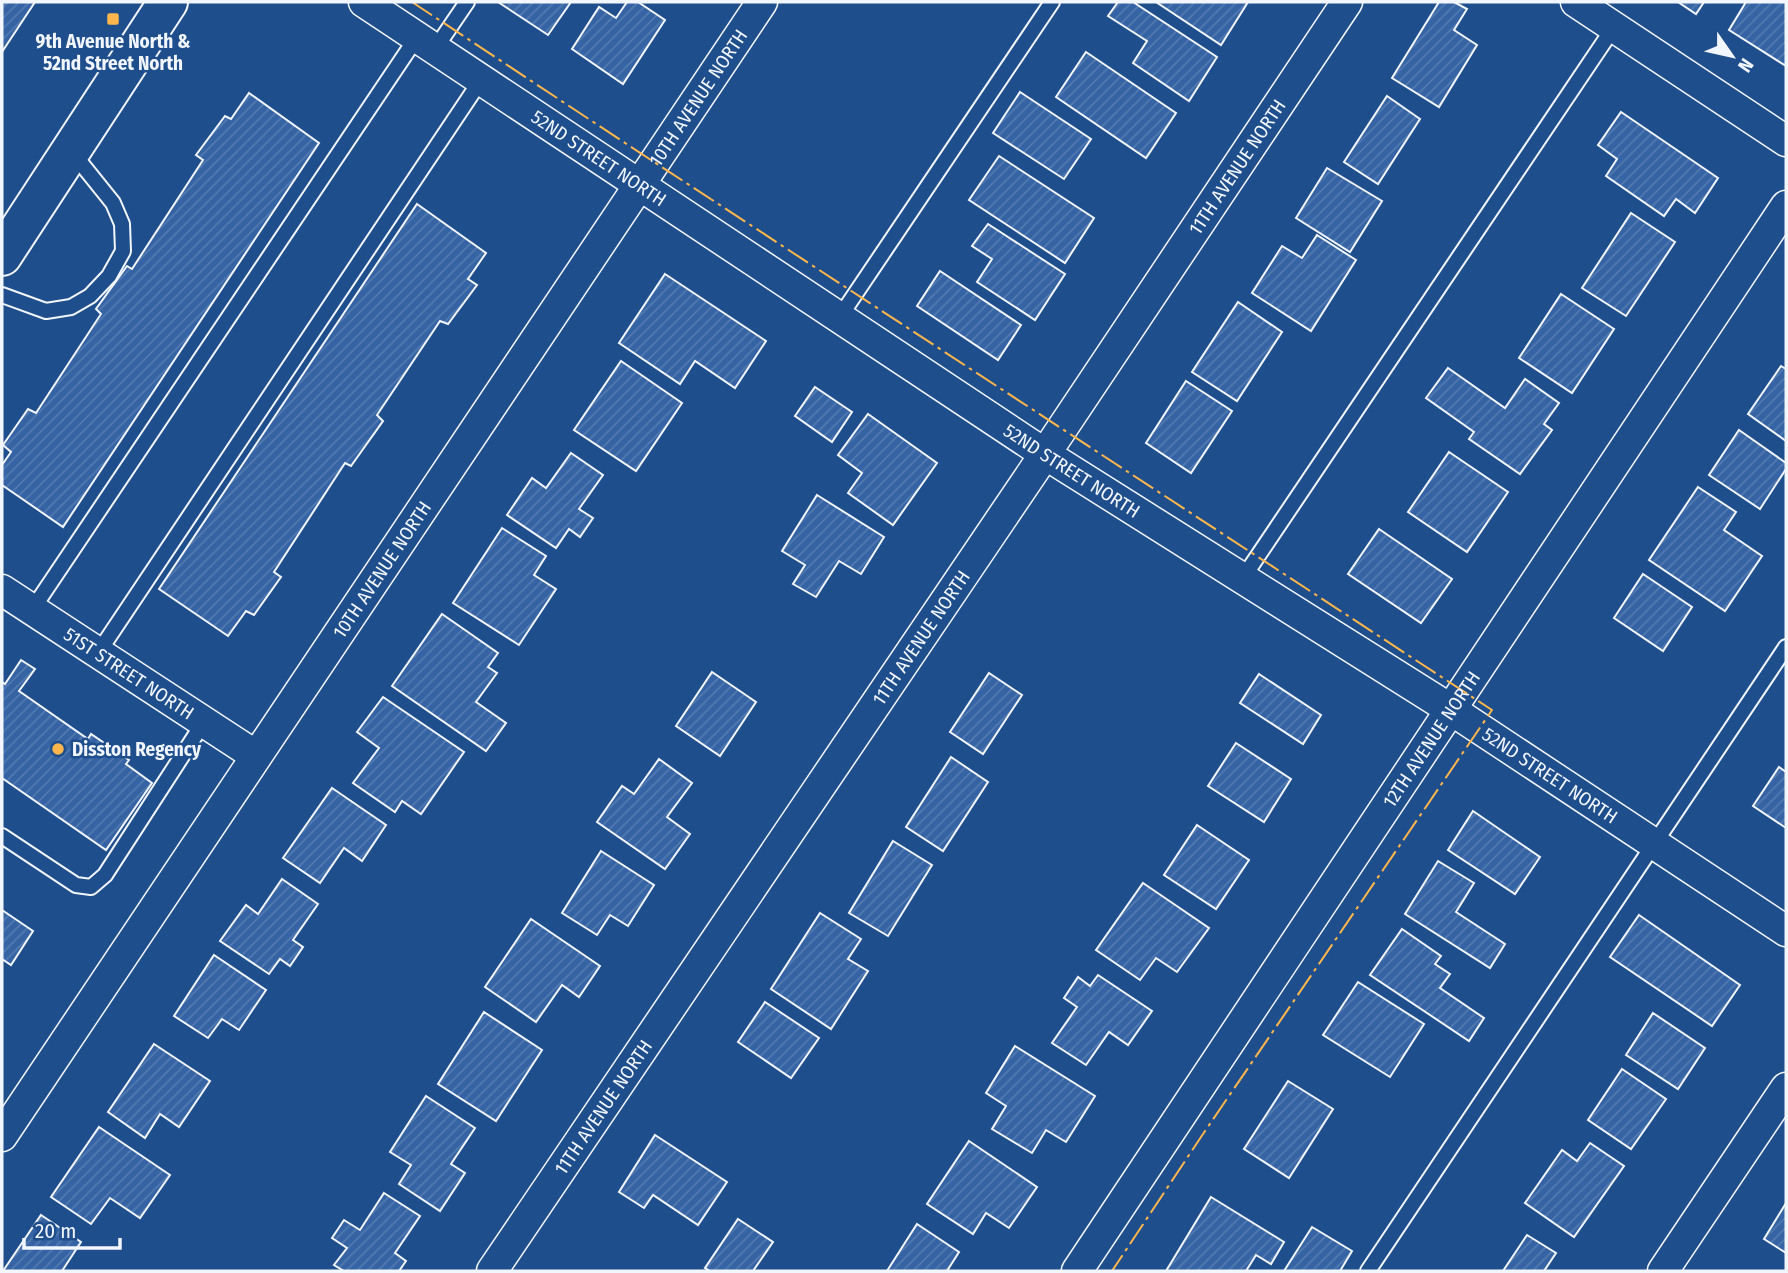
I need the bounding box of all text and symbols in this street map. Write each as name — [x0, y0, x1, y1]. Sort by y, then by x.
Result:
marker: 9th Avenue North & 52nd Street North — [105, 11, 121, 27]
north arrow — [1697, 21, 1767, 91]
street label: 10TH AVENUE NORTH — [644, 25, 752, 171]
place label: 9th Avenue North & 52nd Street North — [36, 30, 190, 75]
text: N — [1733, 54, 1758, 76]
street label: 11TH AVENUE NORTH — [1184, 95, 1291, 239]
street label: 52ND STREET NORTH — [527, 105, 670, 211]
street label: 52ND STREET NORTH — [999, 419, 1144, 523]
street label: 10TH AVENUE NORTH — [328, 497, 436, 643]
street label: 11TH AVENUE NORTH — [868, 566, 975, 709]
street label: 51ST STREET NORTH — [60, 623, 198, 724]
street label: 12TH AVENUE NORTH — [1378, 667, 1485, 812]
street label: 52ND STREET NORTH — [1478, 723, 1622, 828]
place label: Disston Regency — [72, 738, 202, 761]
marker: Disston Regency — [50, 741, 66, 757]
street label: 11TH AVENUE NORTH — [550, 1036, 657, 1179]
scale bar — [24, 1206, 121, 1250]
text: 20 m — [35, 1218, 76, 1244]

